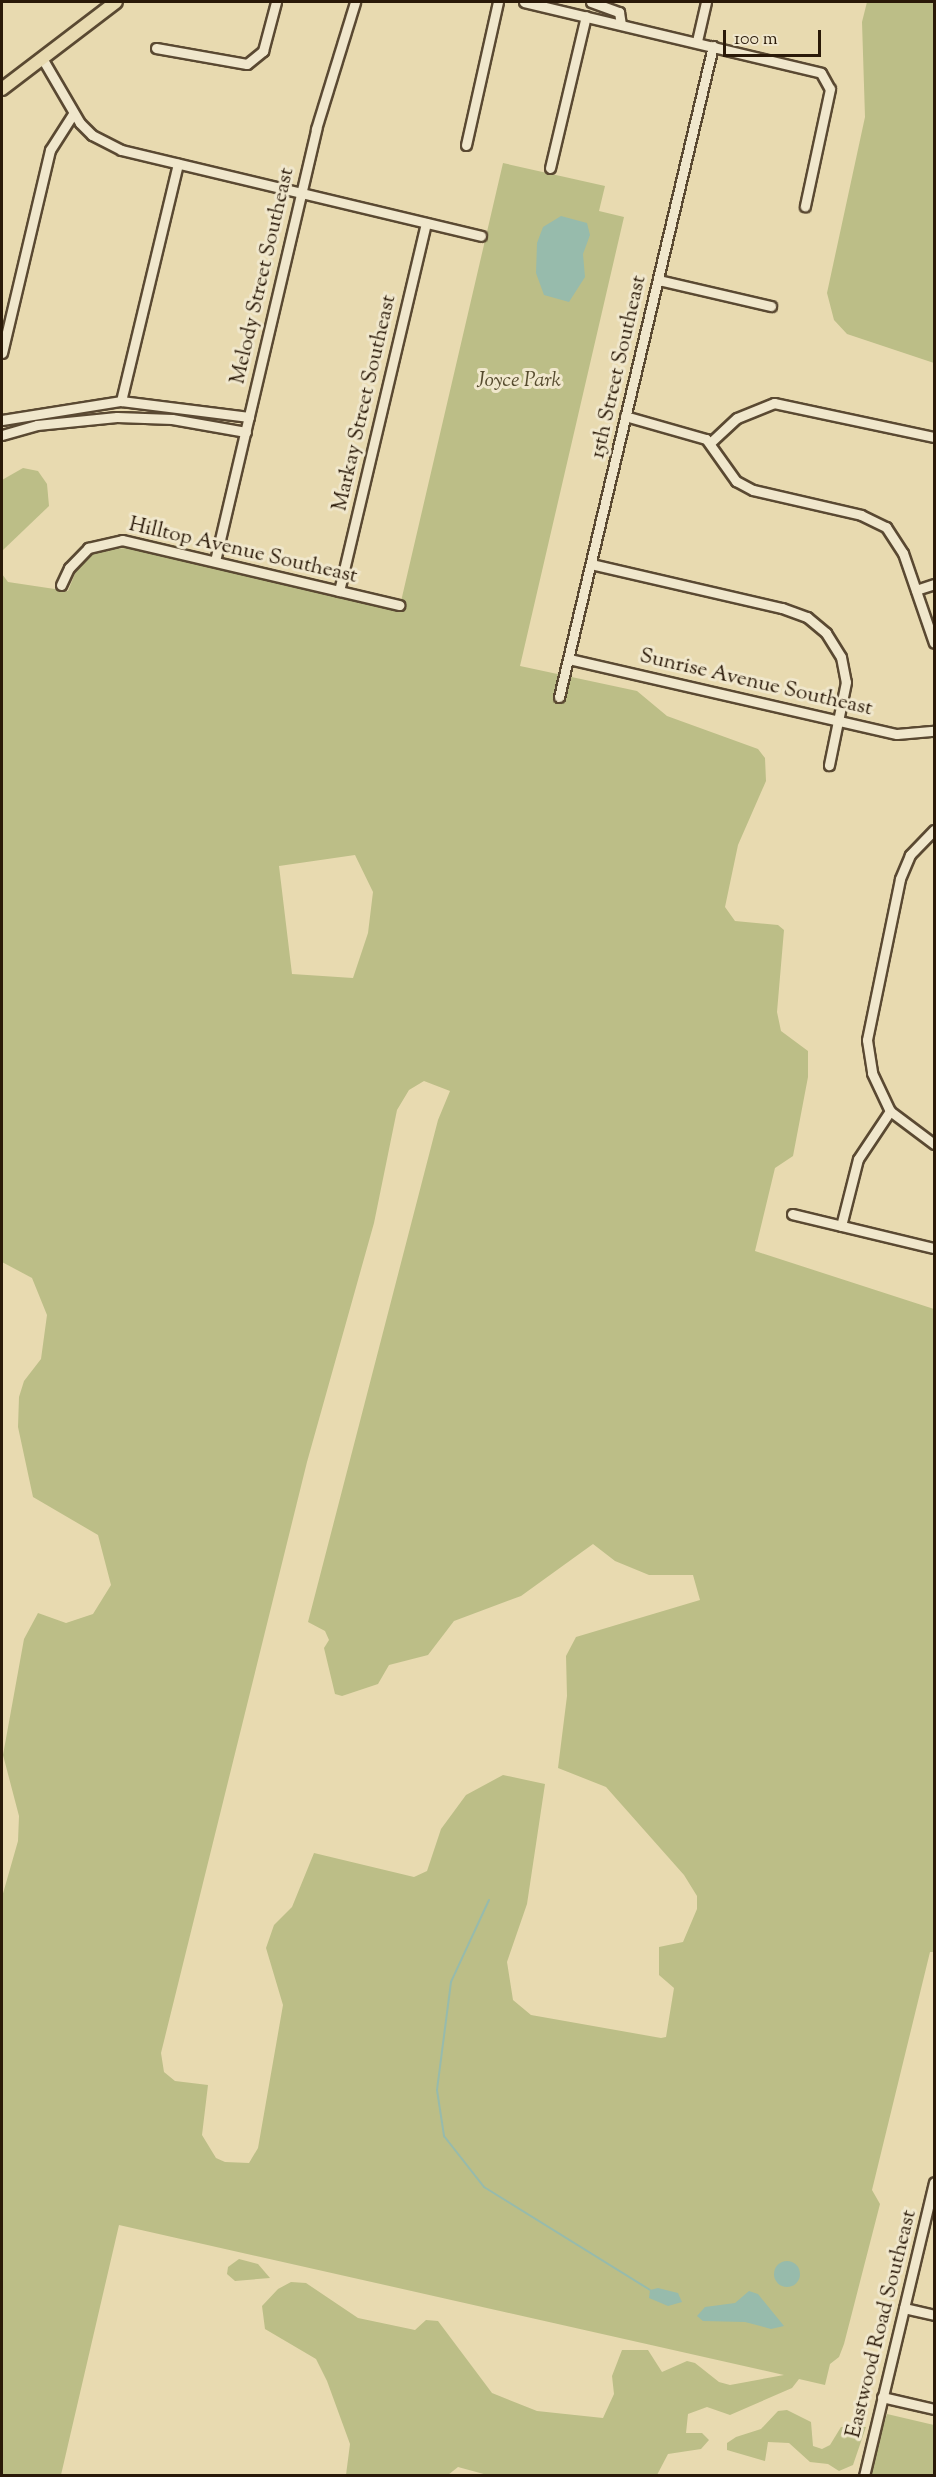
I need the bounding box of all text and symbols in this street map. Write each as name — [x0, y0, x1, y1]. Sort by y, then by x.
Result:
scale bar — [726, 18, 824, 56]
text: 100 m — [734, 27, 778, 53]
street label: Melody Street Southeast — [226, 165, 300, 387]
street label: 15th Street Southeast — [586, 273, 652, 461]
street label: Markay Street Southeast — [328, 292, 402, 514]
park label: Joyce Park — [477, 368, 561, 394]
street label: Hilltop Avenue Southeast — [126, 512, 360, 590]
street label: Sunrise Avenue Southeast — [637, 644, 875, 722]
street label: Eastwood Road Southeast — [841, 2207, 923, 2441]

